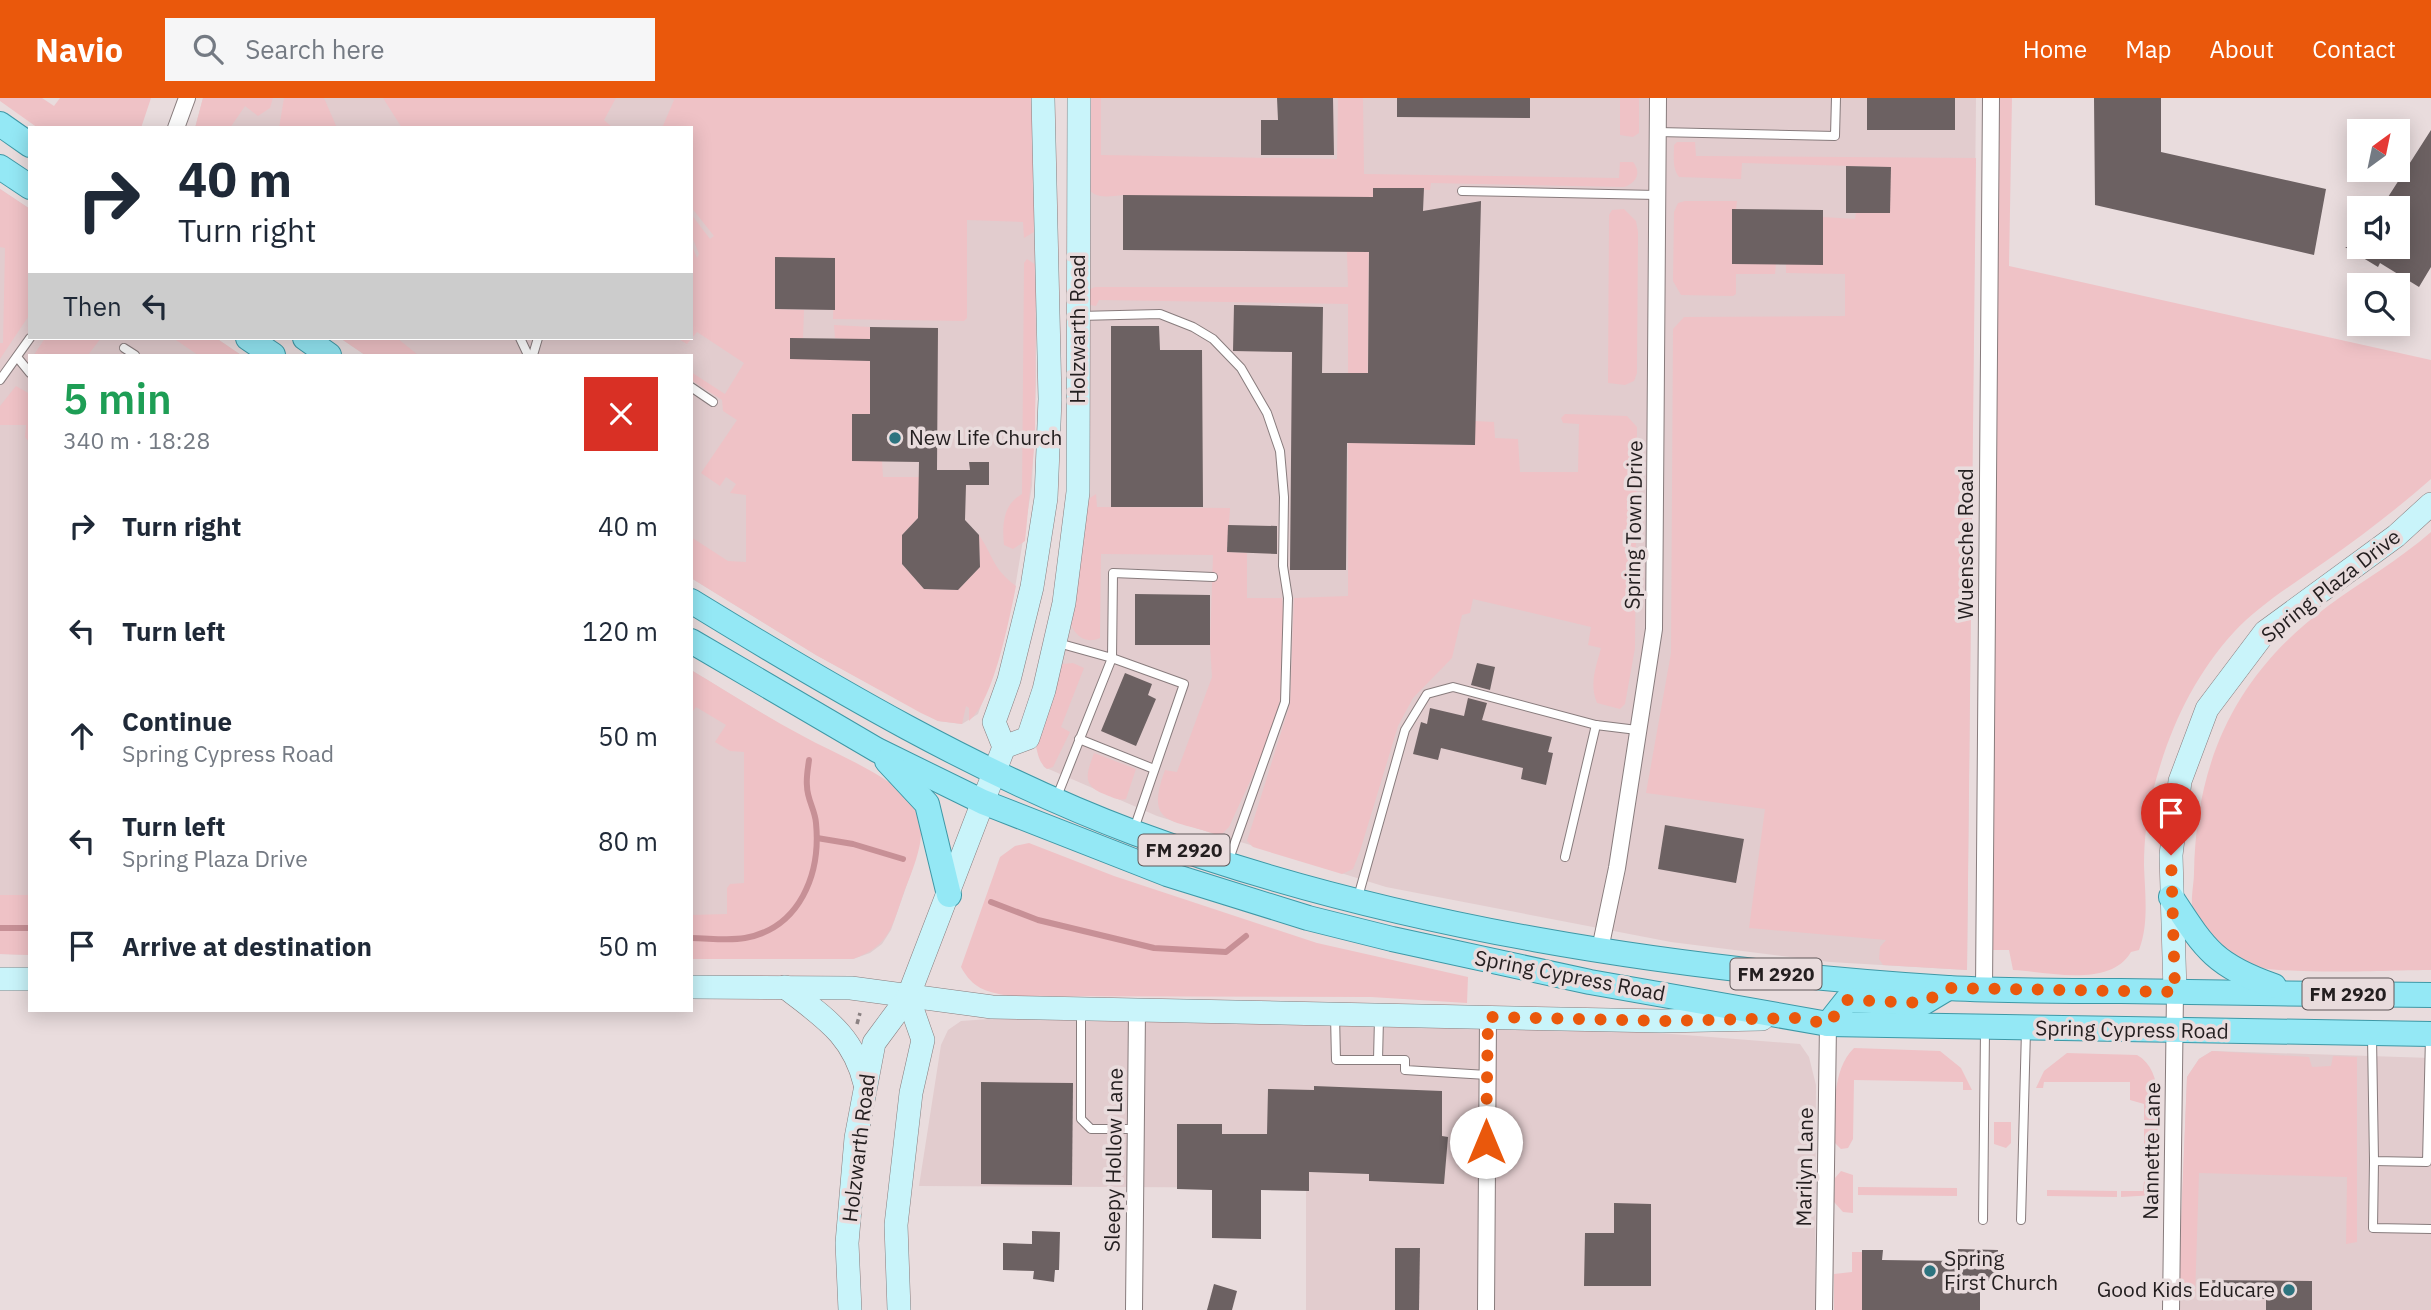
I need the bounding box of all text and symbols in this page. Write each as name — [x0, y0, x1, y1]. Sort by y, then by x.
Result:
search box — [165, 18, 655, 81]
text: Navio — [35, 28, 123, 71]
icon: search — [189, 30, 227, 68]
text: Search here — [245, 32, 385, 66]
text: Home — [2023, 33, 2087, 65]
text: Map — [2125, 33, 2171, 65]
text: About — [2209, 33, 2274, 65]
text: Contact — [2312, 33, 2396, 65]
north arrow — [2347, 119, 2410, 182]
map controls — [2347, 119, 2410, 336]
text: 40 m — [178, 147, 292, 210]
icon: right — [63, 154, 154, 245]
button: sound — [2347, 196, 2410, 259]
text: Turn right — [178, 209, 316, 251]
street label: Holzwarth Road — [1063, 254, 1091, 404]
button: search — [2347, 273, 2410, 336]
icon: left — [136, 287, 174, 325]
text: Then — [63, 289, 122, 323]
text: 5 min — [63, 371, 172, 426]
button: close — [584, 377, 658, 451]
place label: New Life Church — [909, 423, 1062, 451]
text: 340 m · 18:28 — [63, 425, 210, 455]
marker: New Life Church — [887, 430, 903, 446]
street label: Spring Town Drive — [1618, 440, 1648, 610]
street label: Wuensche Road — [1951, 468, 1979, 620]
icon: right — [63, 507, 101, 545]
text: Turn right — [122, 509, 241, 543]
text: 40 m — [598, 509, 658, 543]
street label: Spring Plaza Drive — [2255, 522, 2406, 648]
icon: left — [63, 612, 101, 650]
text: Turn left — [122, 614, 225, 648]
text: 120 m — [582, 614, 658, 648]
text: Continue — [122, 704, 232, 738]
icon: ahead — [63, 717, 101, 755]
text: 50 m — [598, 719, 658, 753]
text: Spring Cypress Road — [122, 738, 334, 768]
pin — [2141, 783, 2201, 855]
icon: arrive — [2152, 794, 2190, 832]
text: Turn left — [122, 809, 225, 843]
icon: left — [63, 822, 101, 860]
text: 80 m — [598, 824, 658, 858]
road number: FM 2920 — [1138, 834, 1230, 866]
text: Spring Plaza Drive — [122, 843, 308, 873]
icon: arrive — [63, 927, 101, 965]
text: Arrive at destination — [122, 929, 372, 963]
text: 50 m — [598, 929, 658, 963]
street label: Spring Cypress Road — [1472, 943, 1668, 1007]
road number: FM 2920 — [1730, 958, 1822, 989]
road number: FM 2920 — [2302, 978, 2394, 1010]
street label: Spring Cypress Road — [2035, 1013, 2229, 1045]
street label: Sleepy Hollow Lane — [1097, 1068, 1129, 1252]
street label: Holzwarth Road — [835, 1072, 881, 1224]
street label: Nannette Lane — [2136, 1082, 2166, 1220]
position arrow — [1449, 1105, 1523, 1179]
street label: Marilyn Lane — [1789, 1107, 1819, 1227]
place label: Spring First Church — [1944, 1244, 2058, 1296]
marker: Spring First Church — [1922, 1263, 1938, 1279]
place label: Good Kids Educare — [2097, 1275, 2275, 1303]
marker: Good Kids Educare — [2281, 1282, 2297, 1298]

